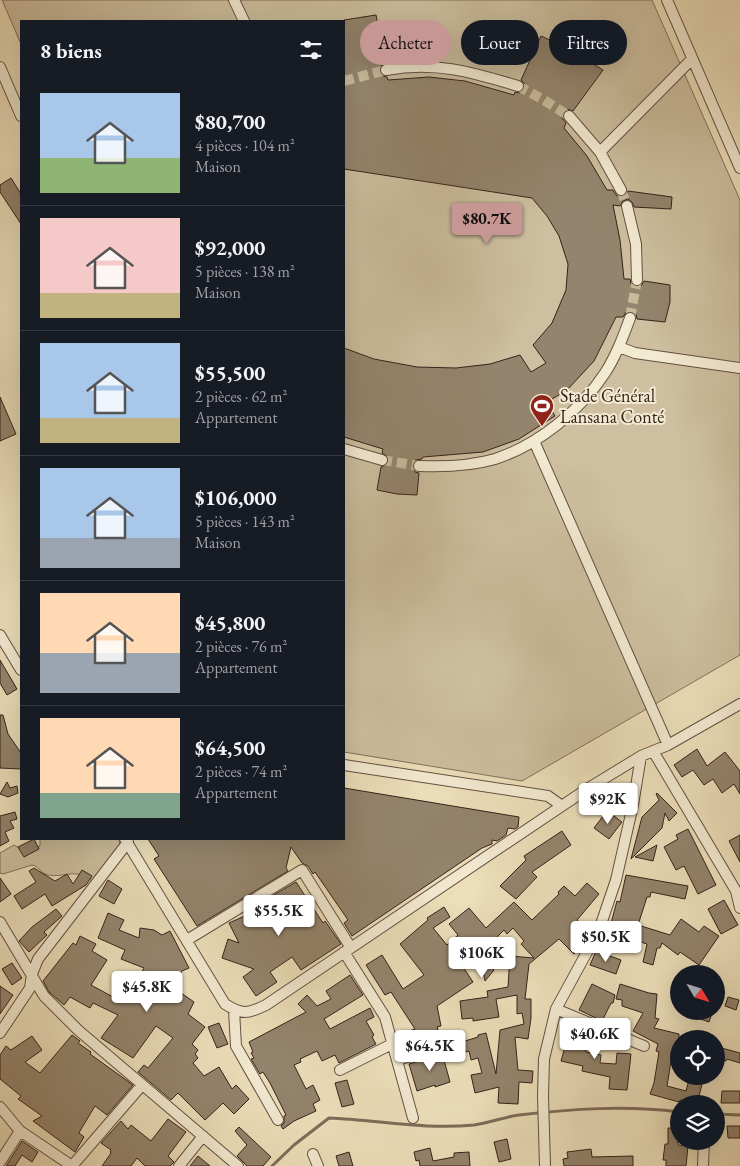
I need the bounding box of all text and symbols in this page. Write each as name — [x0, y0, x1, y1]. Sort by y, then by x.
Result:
chip: Acheter — [360, 20, 451, 65]
chip: Louer — [461, 20, 539, 65]
chip: Filtres — [549, 20, 627, 65]
icon: filters — [297, 36, 325, 64]
text: 8 biens — [40, 37, 102, 64]
text: $80,700 — [195, 108, 265, 135]
icon: home — [80, 113, 140, 173]
text: 4 pièces · 104 m² — [195, 135, 295, 156]
text: Maison — [195, 156, 241, 177]
pin: $80.7K — [446, 202, 528, 245]
text: $80.7K — [463, 208, 511, 229]
text: $92,000 — [195, 234, 265, 261]
icon: home — [80, 238, 140, 298]
text: 5 pièces · 138 m² — [195, 261, 295, 282]
text: Maison — [195, 282, 241, 303]
text: $55,500 — [195, 359, 265, 386]
icon: home — [80, 363, 140, 423]
place label: Stade Général Lansana Conté — [560, 384, 664, 428]
text: 2 pièces · 62 m² — [195, 386, 287, 407]
sports icon: Stade Général Lansana Conté — [529, 393, 555, 427]
text: Appartement — [195, 407, 278, 428]
text: $106,000 — [195, 484, 277, 511]
icon: home — [80, 488, 140, 548]
text: 5 pièces · 143 m² — [195, 511, 295, 532]
text: Maison — [195, 532, 241, 553]
text: $45,800 — [195, 609, 265, 636]
icon: home — [80, 613, 140, 673]
text: 2 pièces · 76 m² — [195, 636, 287, 657]
text: Appartement — [195, 657, 278, 678]
text: $64,500 — [195, 734, 265, 761]
icon: home — [80, 738, 140, 798]
text: 2 pièces · 74 m² — [195, 761, 287, 782]
text: Appartement — [195, 782, 278, 803]
pin: $92K — [578, 782, 638, 825]
text: $92K — [590, 788, 626, 809]
pin: $55.5K — [238, 894, 320, 937]
text: $55.5K — [255, 900, 303, 921]
pin: $50.5K — [565, 920, 647, 963]
text: $50.5K — [582, 926, 630, 947]
pin: $106K — [447, 936, 517, 979]
text: $106K — [460, 942, 504, 963]
north arrow — [670, 965, 725, 1020]
map controls — [670, 965, 725, 1150]
pin: $45.8K — [106, 970, 188, 1013]
text: $45.8K — [123, 976, 171, 997]
pin: $40.6K — [554, 1018, 636, 1060]
text: $40.6K — [571, 1023, 619, 1044]
pin: $64.5K — [389, 1030, 471, 1072]
button: locate — [670, 1030, 725, 1085]
text: $64.5K — [406, 1035, 454, 1056]
button: layers — [670, 1095, 725, 1150]

